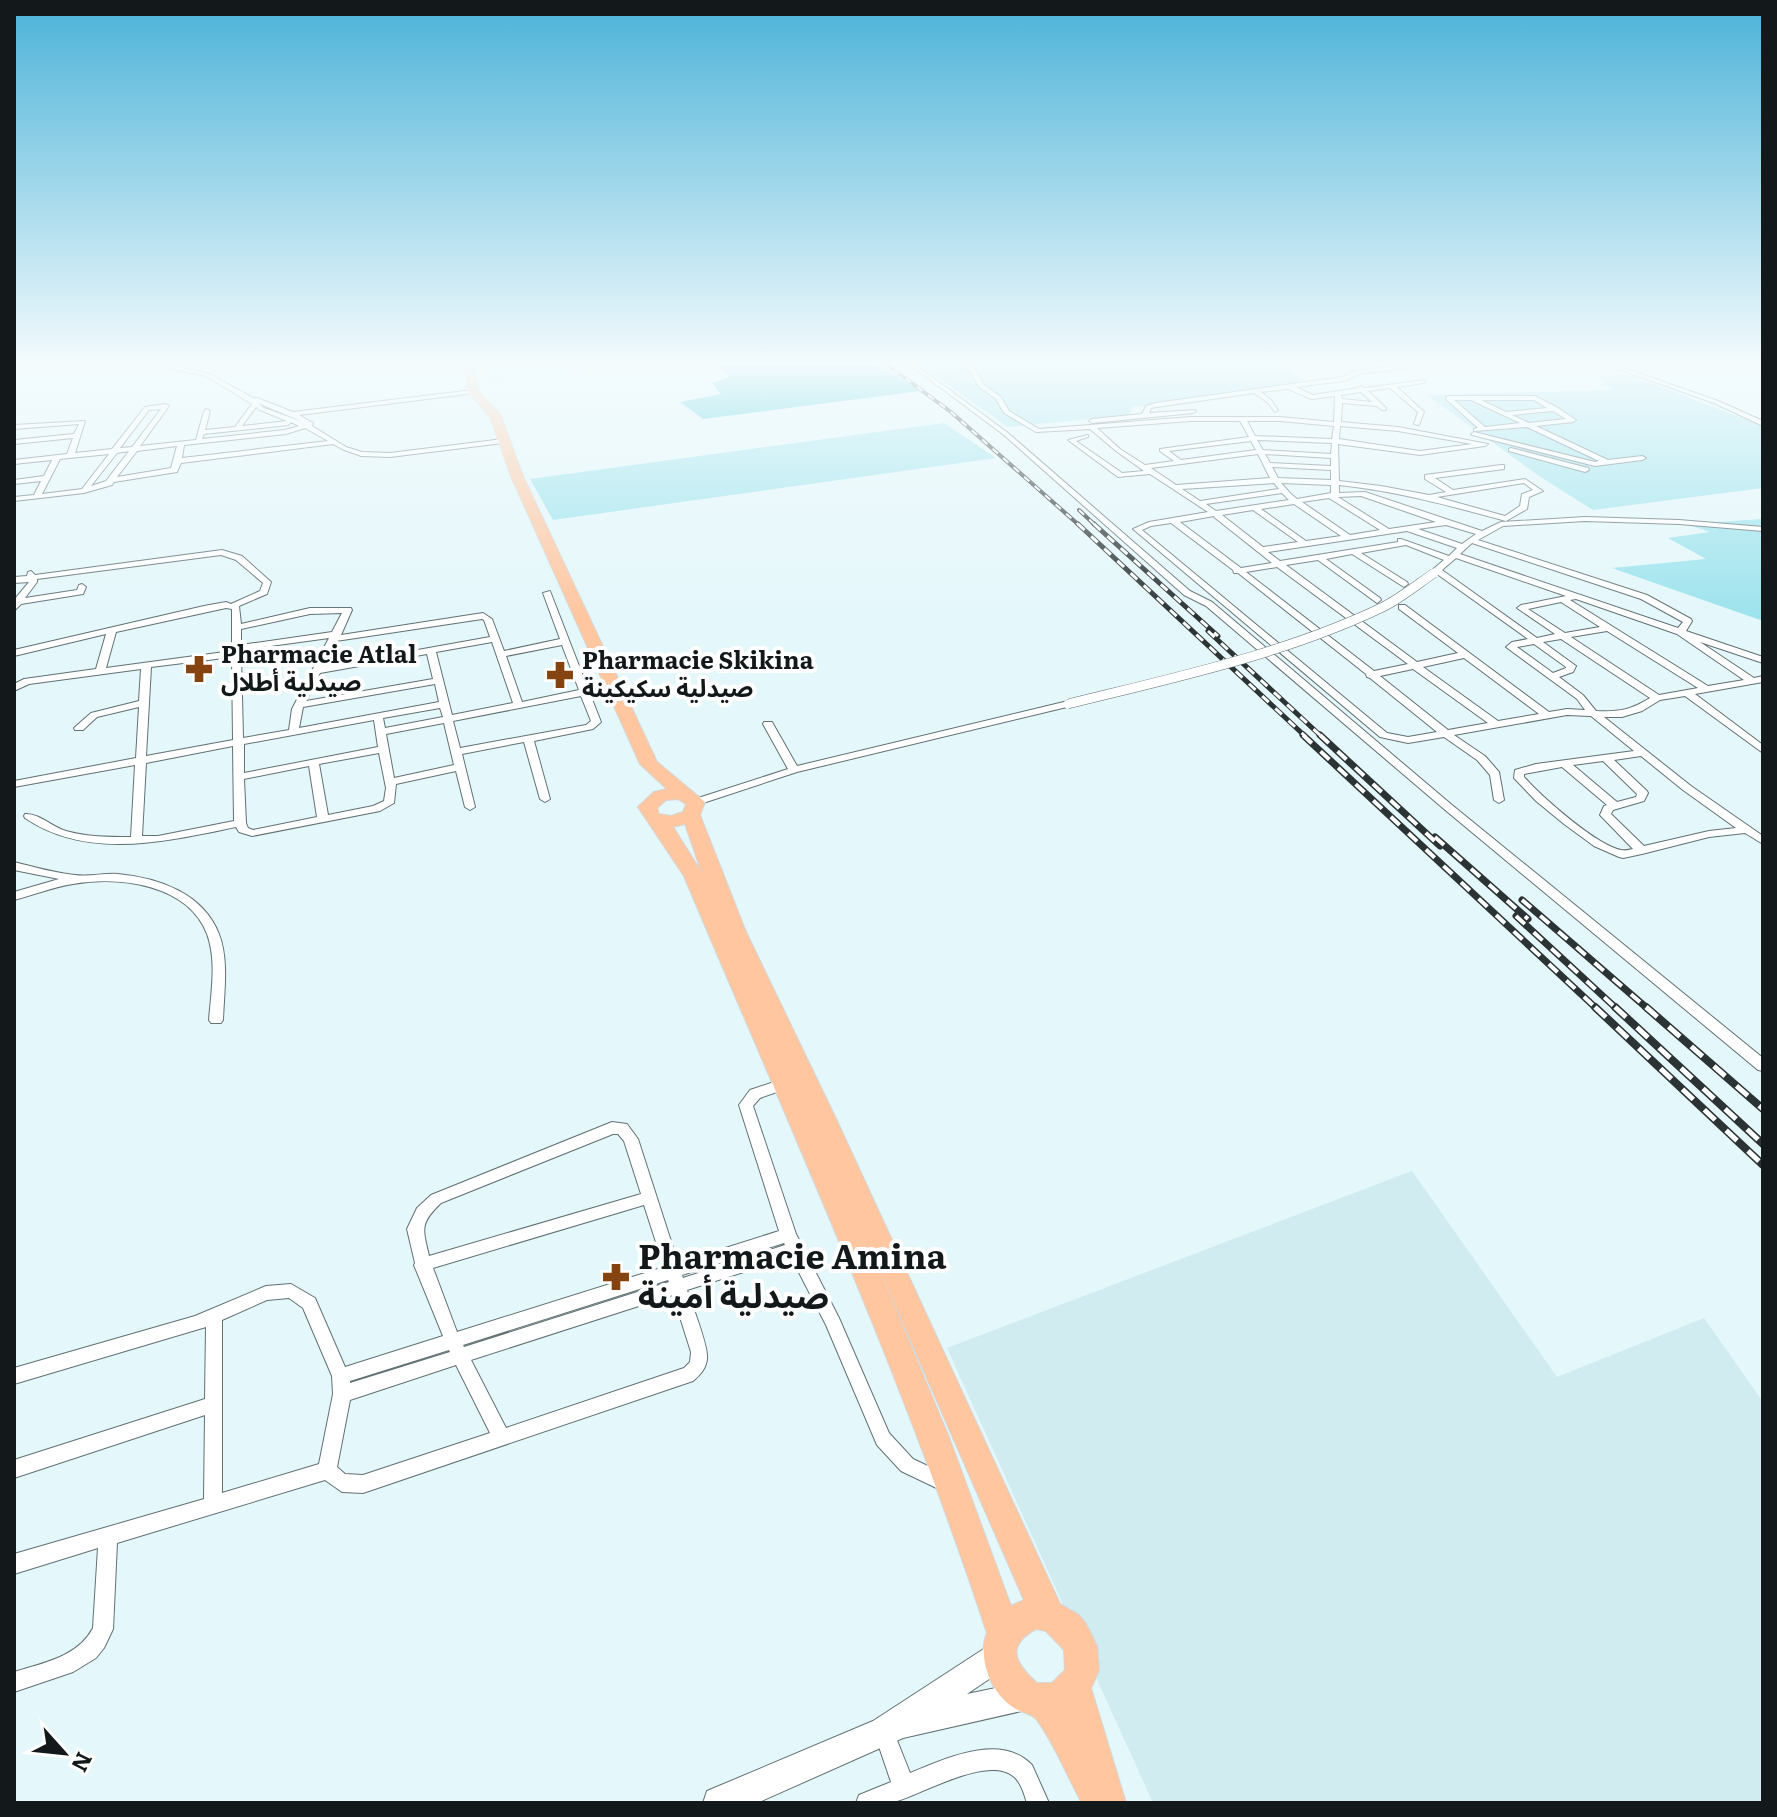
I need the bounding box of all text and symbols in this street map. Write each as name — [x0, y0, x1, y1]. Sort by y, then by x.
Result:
place label: Pharmacie Atlal صيدلية أطلال — [221, 635, 417, 698]
place label: Pharmacie Skikina صيدلية سكيكينة — [582, 641, 814, 704]
pharmacy icon: Pharmacie Atlal صيدلية أطلال — [184, 654, 214, 684]
pharmacy icon: Pharmacie Skikina صيدلية سكيكينة — [545, 660, 575, 690]
place label: Pharmacie Amina صيدلية أمينة — [638, 1229, 947, 1318]
pharmacy icon: Pharmacie Amina صيدلية أمينة — [601, 1262, 631, 1292]
north arrow — [24, 1713, 104, 1793]
text: N — [64, 1747, 102, 1778]

